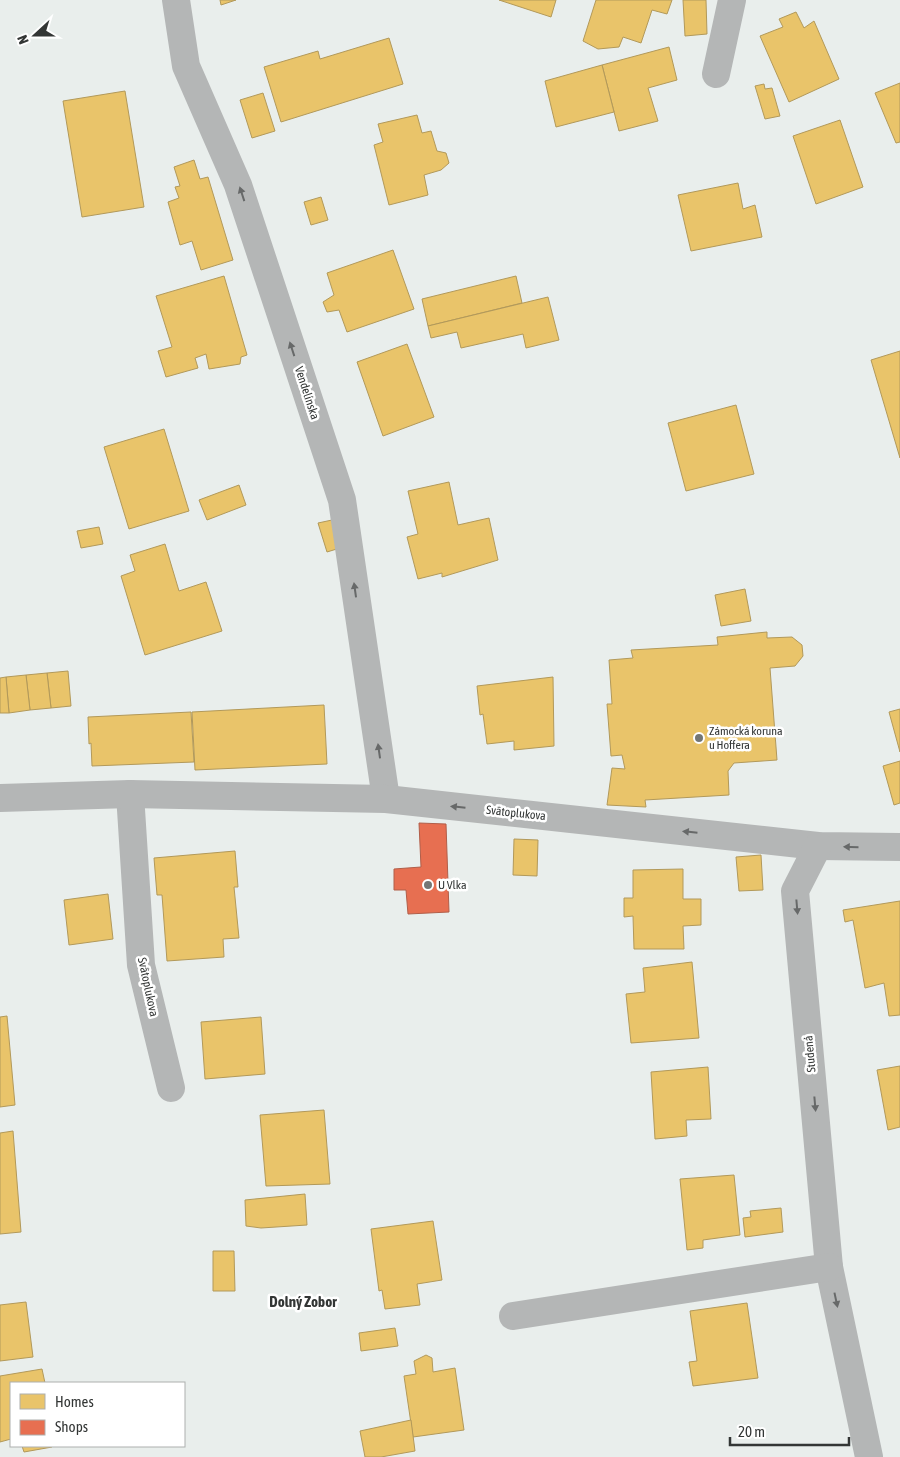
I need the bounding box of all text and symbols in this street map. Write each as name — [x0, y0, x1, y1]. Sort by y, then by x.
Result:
north arrow — [10, 10, 60, 60]
text: N — [14, 33, 32, 46]
one-way arrow — [237, 187, 245, 202]
one-way arrow — [288, 341, 296, 356]
street label: Vendelínska — [292, 365, 322, 421]
one-way arrow — [351, 582, 359, 598]
place label: Zámocká koruna u Hoffera — [709, 724, 783, 752]
marker: Zámocká koruna u Hoffera — [693, 732, 705, 744]
one-way arrow — [375, 742, 383, 758]
one-way arrow — [450, 803, 466, 811]
street label: Svätoplukova — [485, 803, 547, 823]
one-way arrow — [681, 828, 697, 836]
one-way arrow — [843, 843, 859, 851]
place label: U Vlka — [438, 878, 467, 892]
marker: U Vlka — [422, 879, 434, 891]
one-way arrow — [793, 899, 801, 915]
street label: Svätoplukova — [135, 956, 161, 1018]
street label: Studená — [801, 1035, 819, 1073]
one-way arrow — [811, 1096, 819, 1112]
one-way arrow — [832, 1292, 840, 1307]
district label: Dolný Zobor — [269, 1293, 337, 1310]
legend — [10, 1382, 185, 1447]
text: Homes — [55, 1393, 94, 1410]
scale bar — [730, 1414, 849, 1446]
text: Shops — [55, 1418, 88, 1435]
text: 20 m — [738, 1423, 765, 1440]

